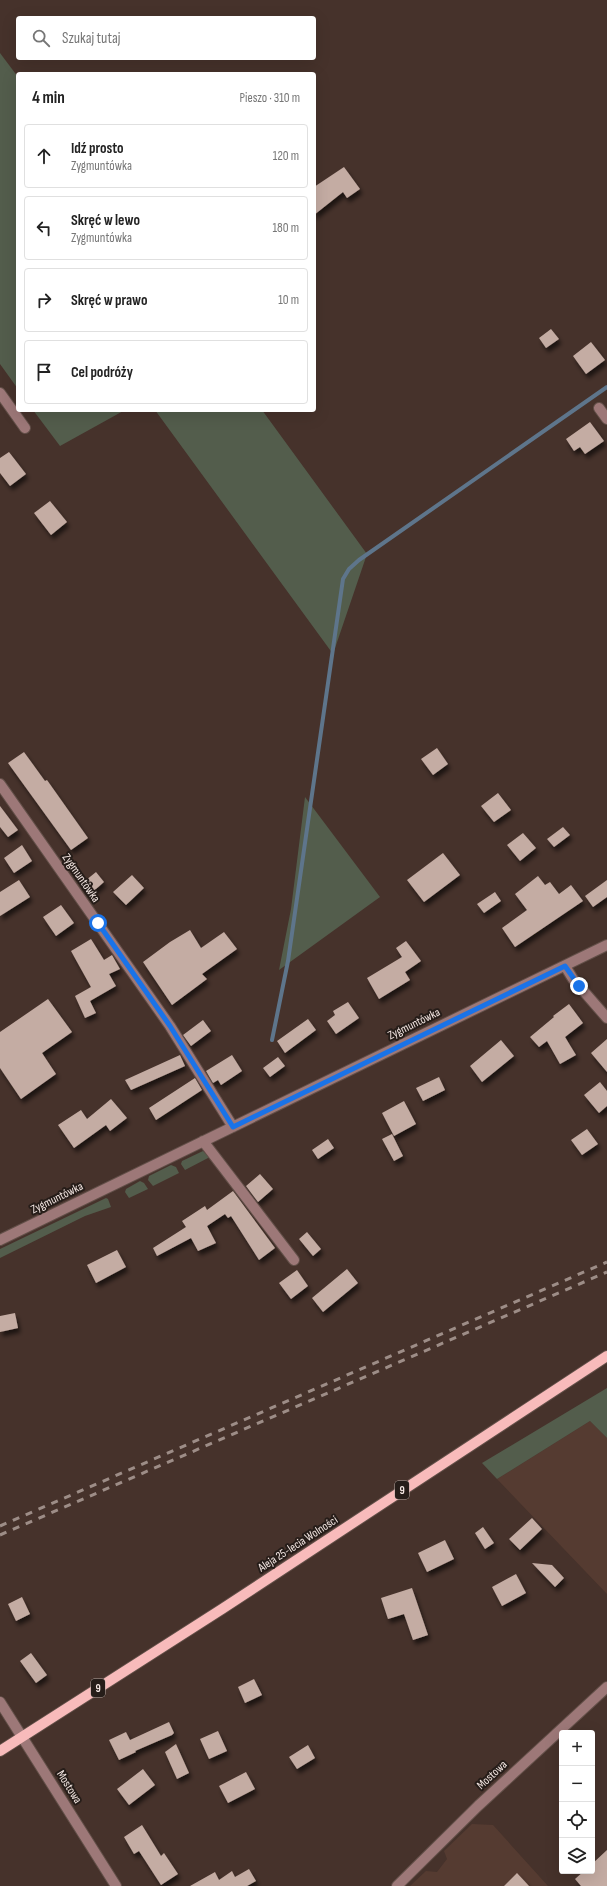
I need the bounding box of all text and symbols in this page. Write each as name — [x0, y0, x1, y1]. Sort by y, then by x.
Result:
search box — [16, 16, 316, 60]
icon: search — [30, 27, 52, 49]
text: Szukaj tutaj — [62, 29, 120, 48]
text: 4 min — [32, 88, 65, 108]
text: Pieszo · 310 m — [240, 90, 300, 106]
text: Idź prosto — [71, 139, 124, 158]
icon: ahead — [33, 145, 55, 167]
text: 120 m — [273, 148, 299, 164]
text: Zygmuntówka — [71, 158, 132, 174]
text: Skręć w lewo — [71, 211, 140, 230]
icon: left — [33, 217, 55, 239]
text: 180 m — [273, 220, 299, 236]
text: Zygmuntówka — [71, 230, 132, 246]
icon: right — [33, 289, 55, 311]
text: Skręć w prawo — [71, 291, 148, 310]
text: 10 m — [278, 292, 299, 308]
icon: arrive — [33, 361, 55, 383]
text: Cel podróży — [71, 363, 133, 382]
street label: Zygmuntówka — [59, 851, 103, 906]
route start — [89, 914, 107, 932]
route end — [570, 977, 588, 995]
street label: Zygmuntówka — [385, 1005, 443, 1043]
street label: Zygmuntówka — [28, 1179, 86, 1217]
road number: 9 — [395, 1481, 409, 1499]
street label: Aleja 25-lecia Wolności — [254, 1513, 341, 1576]
road number: 9 — [91, 1679, 105, 1697]
map controls — [559, 1730, 595, 1874]
button: + — [559, 1730, 595, 1766]
street label: Mostowa — [474, 1757, 511, 1793]
button: − — [559, 1766, 595, 1802]
street label: Mostowa — [53, 1768, 85, 1807]
button: locate — [559, 1802, 595, 1838]
button: layers — [559, 1838, 595, 1874]

